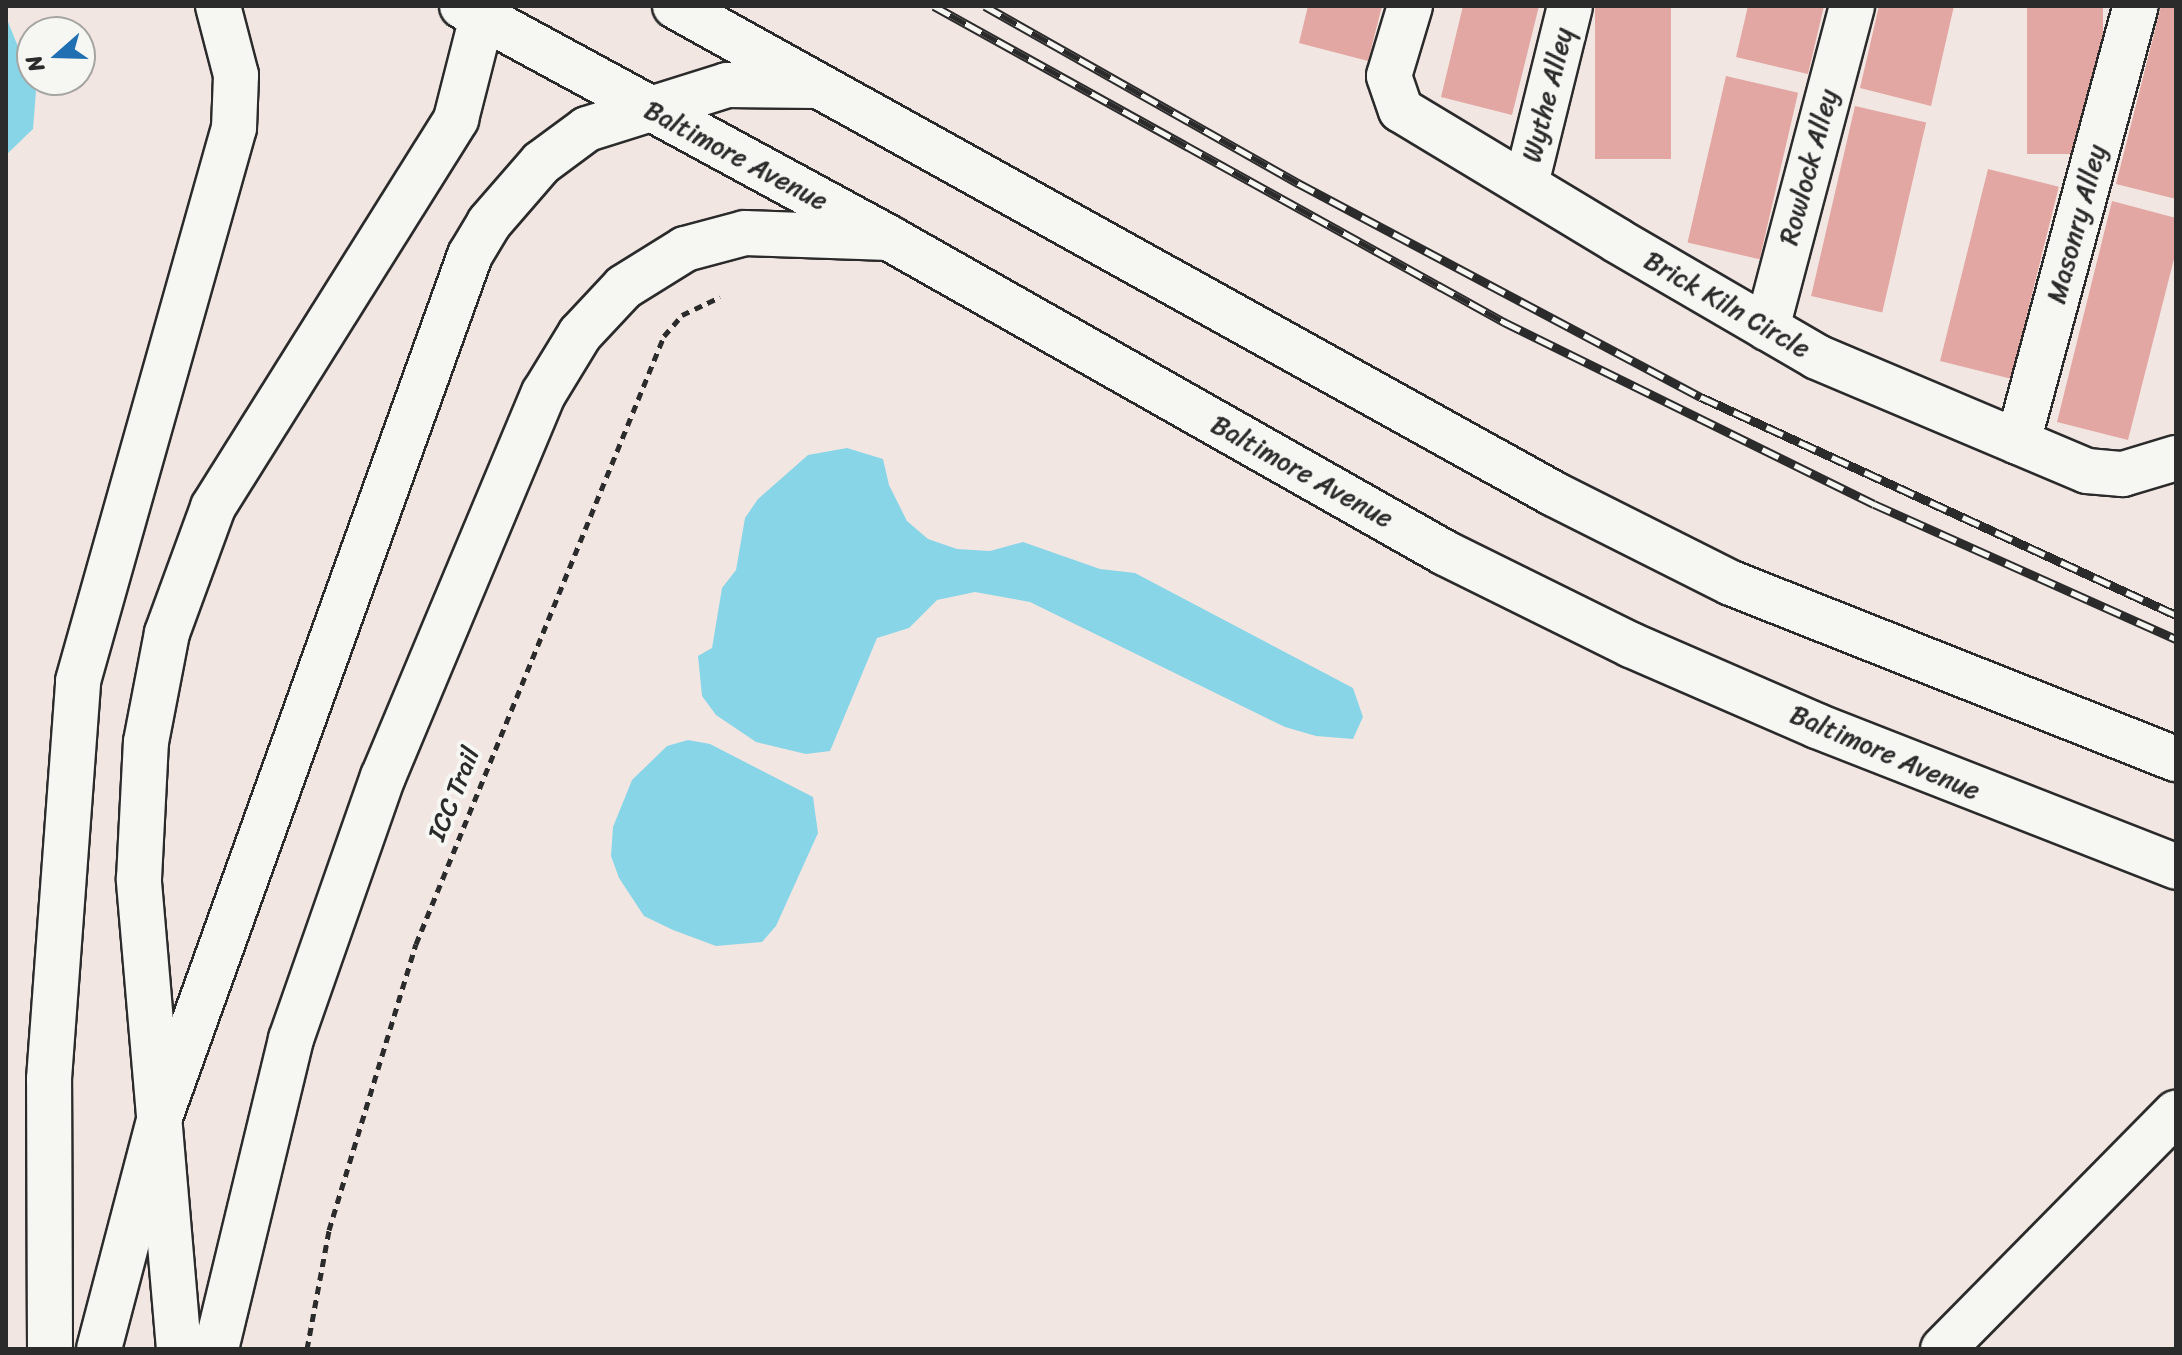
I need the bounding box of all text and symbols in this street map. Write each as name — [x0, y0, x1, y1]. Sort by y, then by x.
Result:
north arrow — [16, 16, 96, 96]
street label: Wythe Alley — [1516, 25, 1580, 165]
text: N — [14, 50, 56, 78]
street label: Rowlock Alley — [1773, 86, 1845, 248]
street label: Baltimore Avenue — [639, 95, 833, 217]
street label: Masonry Alley — [2041, 141, 2113, 307]
street label: Brick Kiln Circle — [1638, 245, 1816, 365]
street label: Baltimore Avenue — [1206, 409, 1398, 535]
street label: Baltimore Avenue — [1786, 699, 1984, 807]
street label: ICC Trail — [421, 742, 487, 846]

